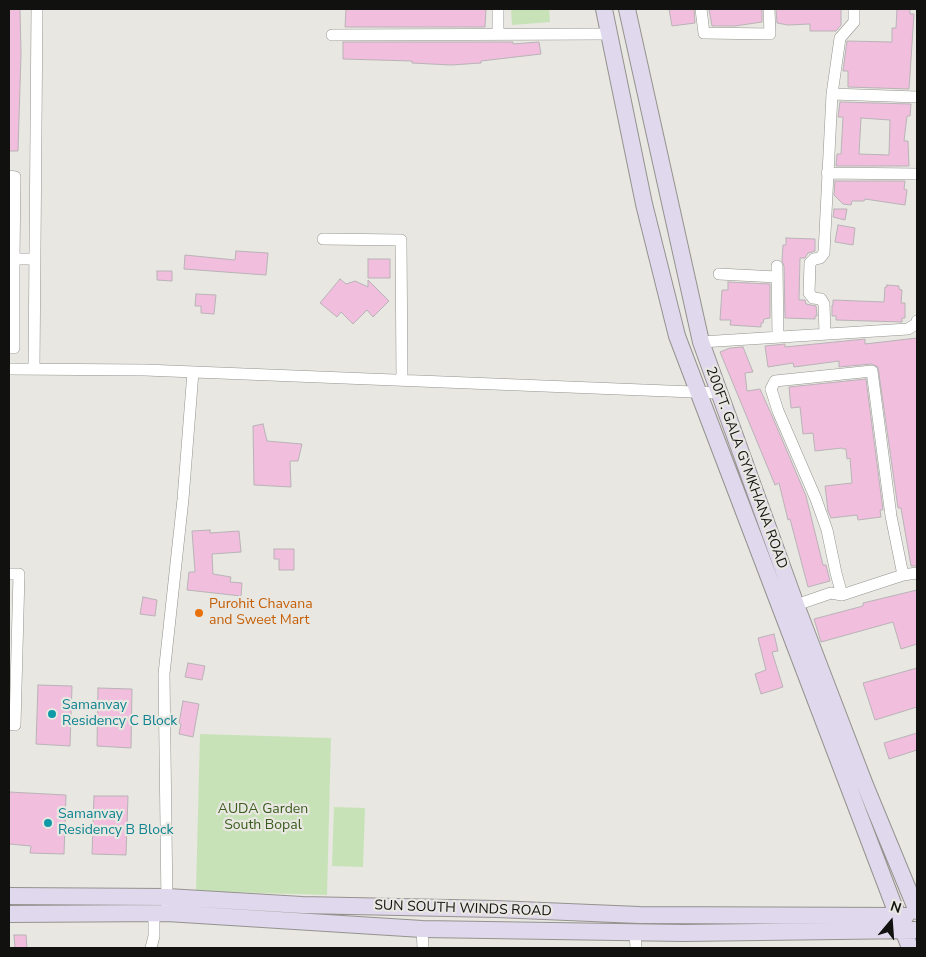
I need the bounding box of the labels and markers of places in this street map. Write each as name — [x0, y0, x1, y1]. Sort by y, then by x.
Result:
place label: Purohit Chavana and Sweet Mart — [209, 597, 313, 630]
marker: Purohit Chavana and Sweet Mart — [193, 607, 205, 619]
place label: Samanvay Residency C Block — [62, 698, 177, 730]
marker: Samanvay Residency C Block — [46, 708, 58, 720]
place label: Samanvay Residency B Block — [58, 807, 173, 840]
marker: Samanvay Residency B Block — [42, 817, 54, 829]

